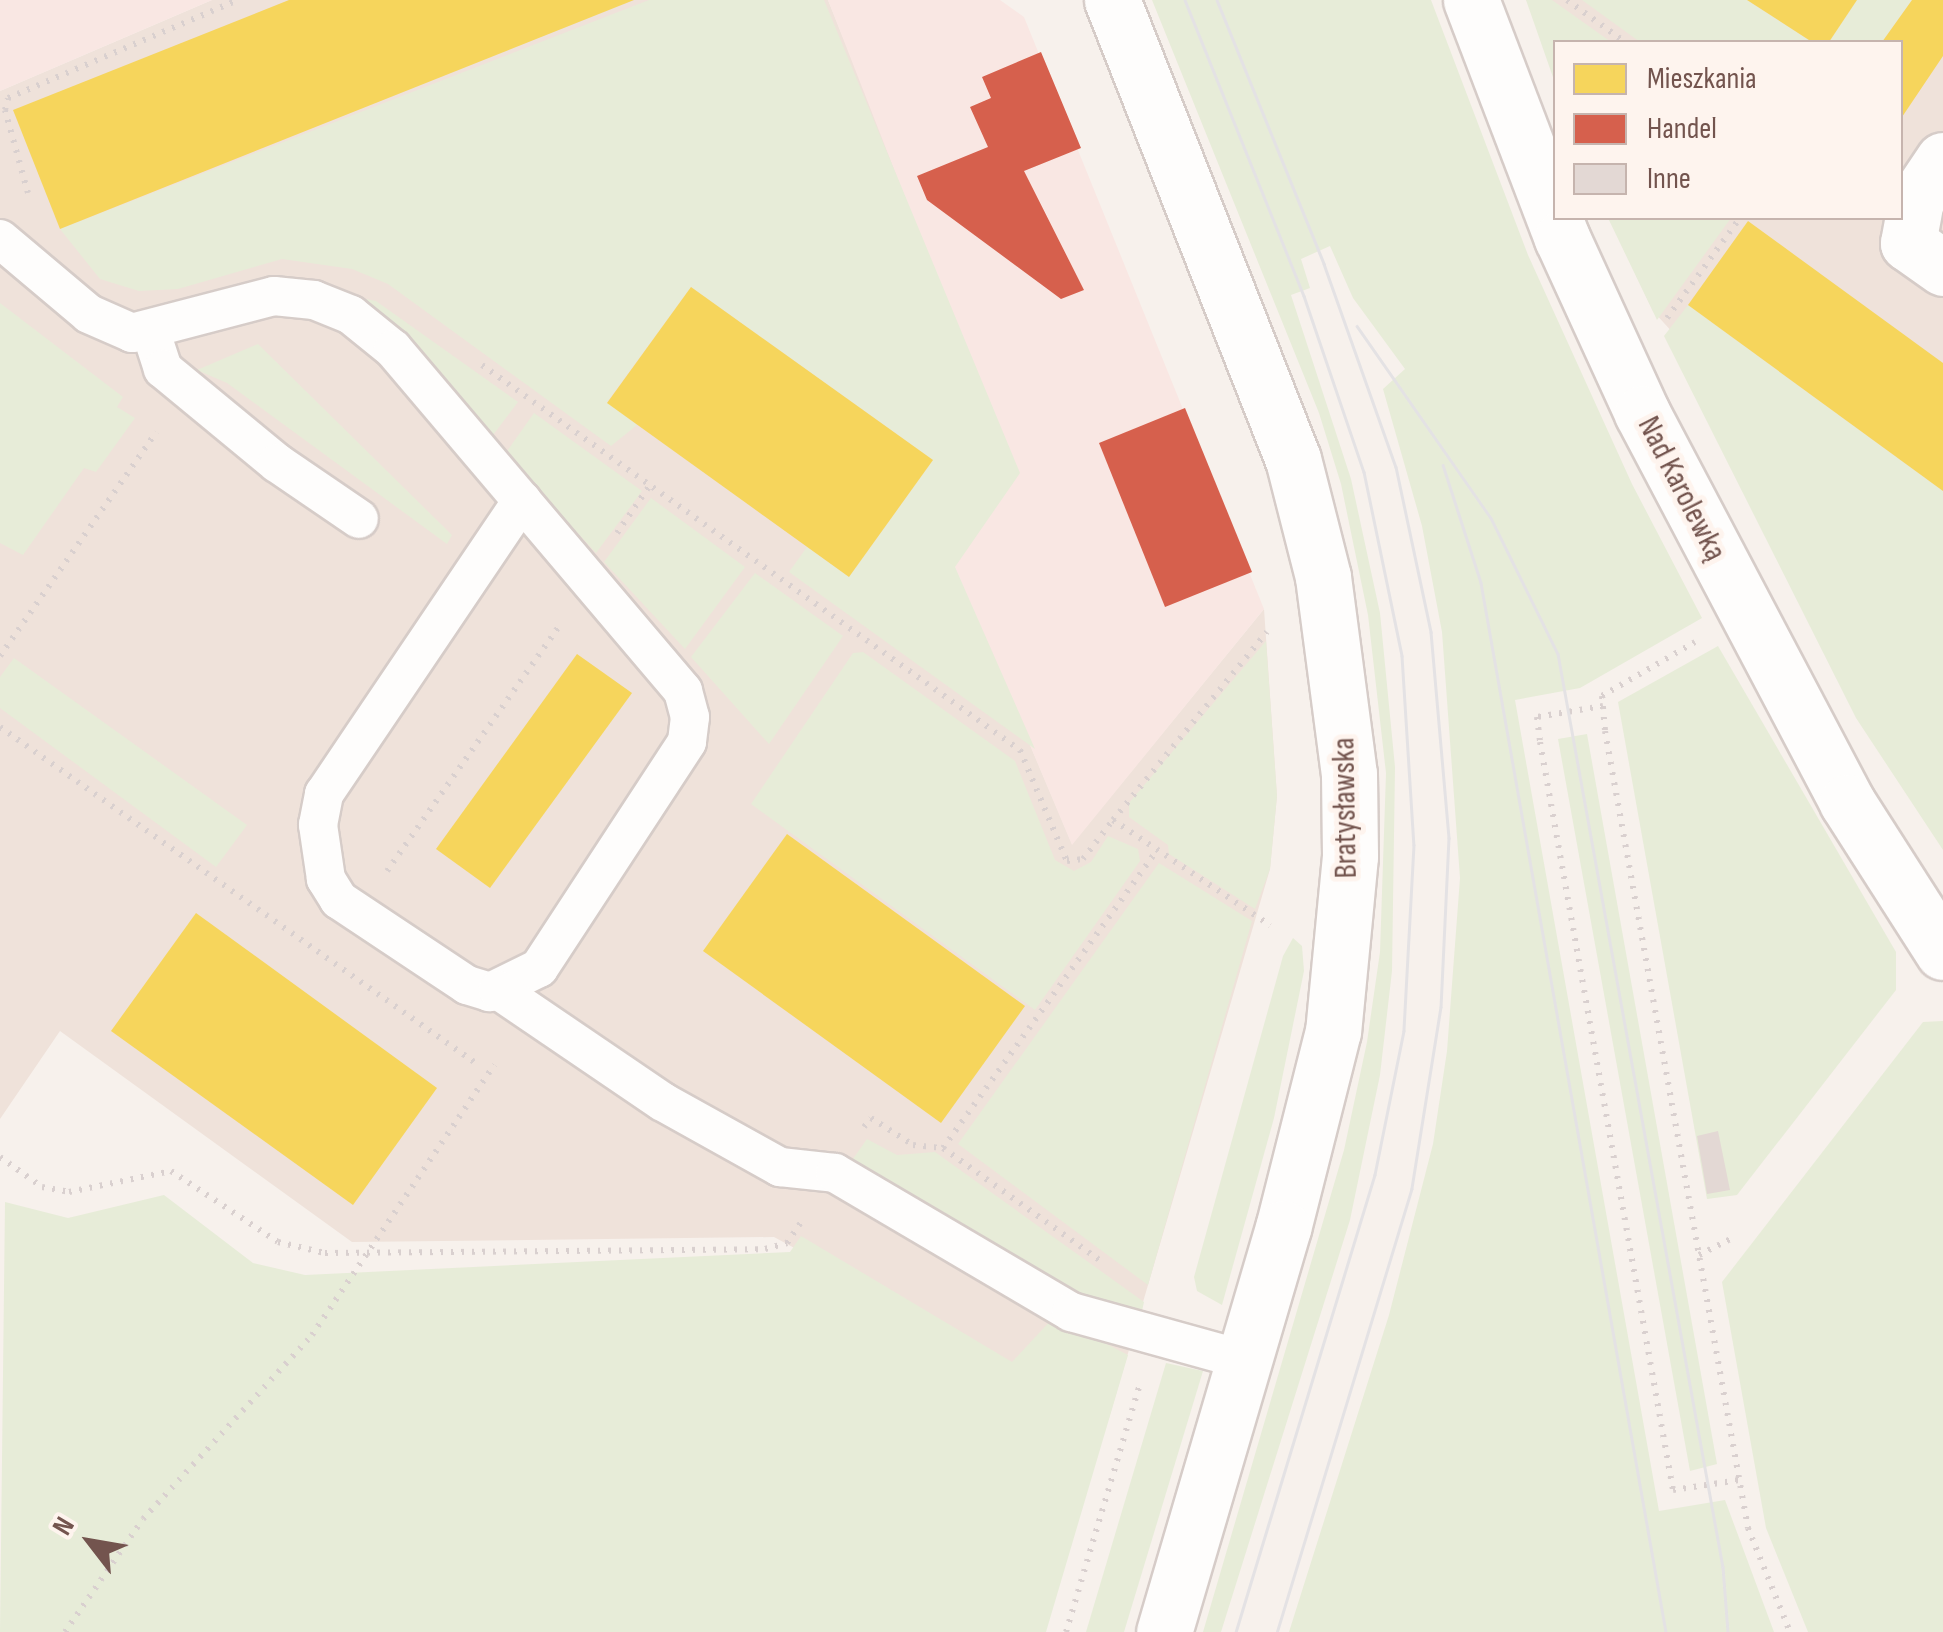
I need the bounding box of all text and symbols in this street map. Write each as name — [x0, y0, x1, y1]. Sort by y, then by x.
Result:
legend — [1553, 40, 1903, 220]
text: Mieszkania — [1647, 61, 1757, 97]
text: Handel — [1647, 111, 1717, 147]
text: Inne — [1647, 161, 1691, 197]
street label: Nad Karolewką — [1628, 410, 1734, 568]
street label: Bratysławska — [1326, 737, 1366, 879]
north arrow — [40, 1492, 140, 1592]
text: N — [46, 1511, 82, 1541]

